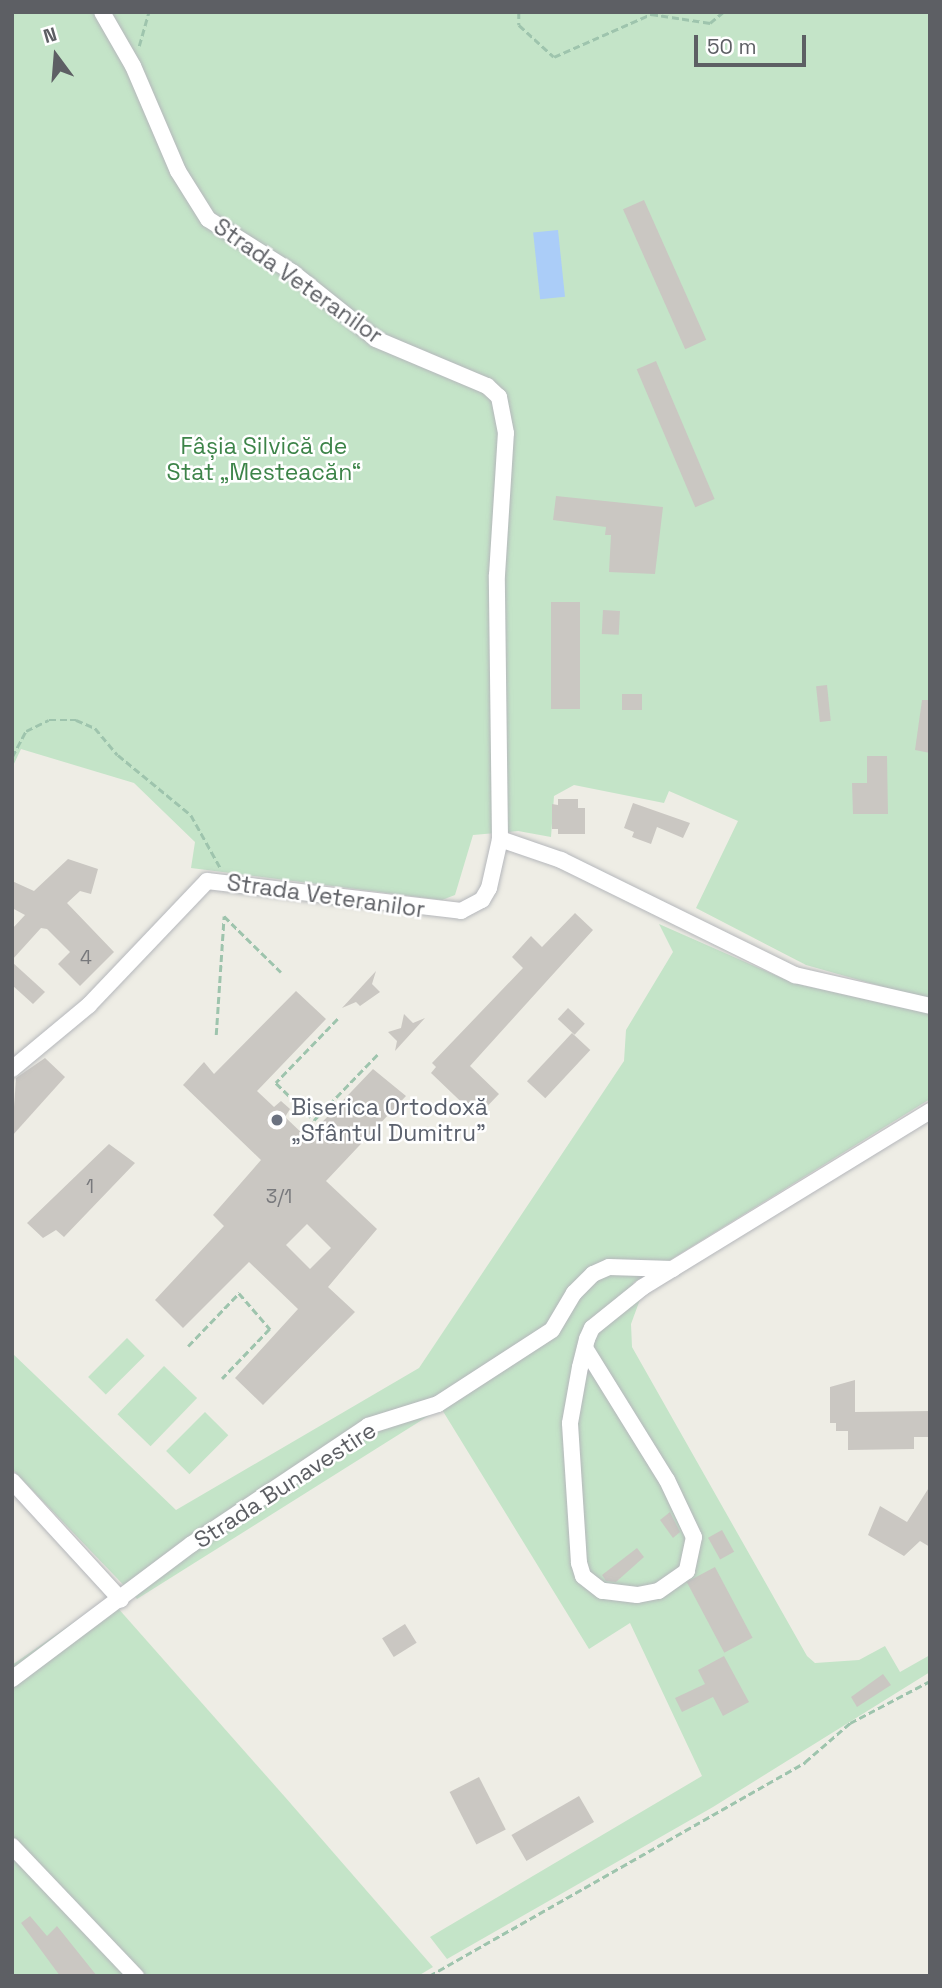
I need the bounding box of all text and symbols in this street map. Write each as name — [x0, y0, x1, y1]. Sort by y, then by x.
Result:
north arrow — [21, 21, 91, 91]
scale bar — [697, 21, 809, 65]
text: N — [41, 22, 60, 49]
text: 50 m — [707, 33, 757, 60]
street label: Strada Veteranilor — [208, 212, 388, 350]
park label: Fâșia Silvică de Stat „Mesteacăn“ — [166, 432, 362, 486]
street label: Strada Veteranilor — [225, 868, 427, 924]
house number: 4 — [80, 947, 92, 969]
place label: Biserica Ortodoxă „Sfântul Dumitru” — [291, 1093, 488, 1147]
marker: Biserica Ortodoxă „Sfântul Dumitru” — [269, 1112, 285, 1128]
house number: 1 — [86, 1176, 94, 1198]
house number: 3/1 — [266, 1186, 292, 1208]
street label: Strada Bunavestire — [189, 1416, 381, 1554]

